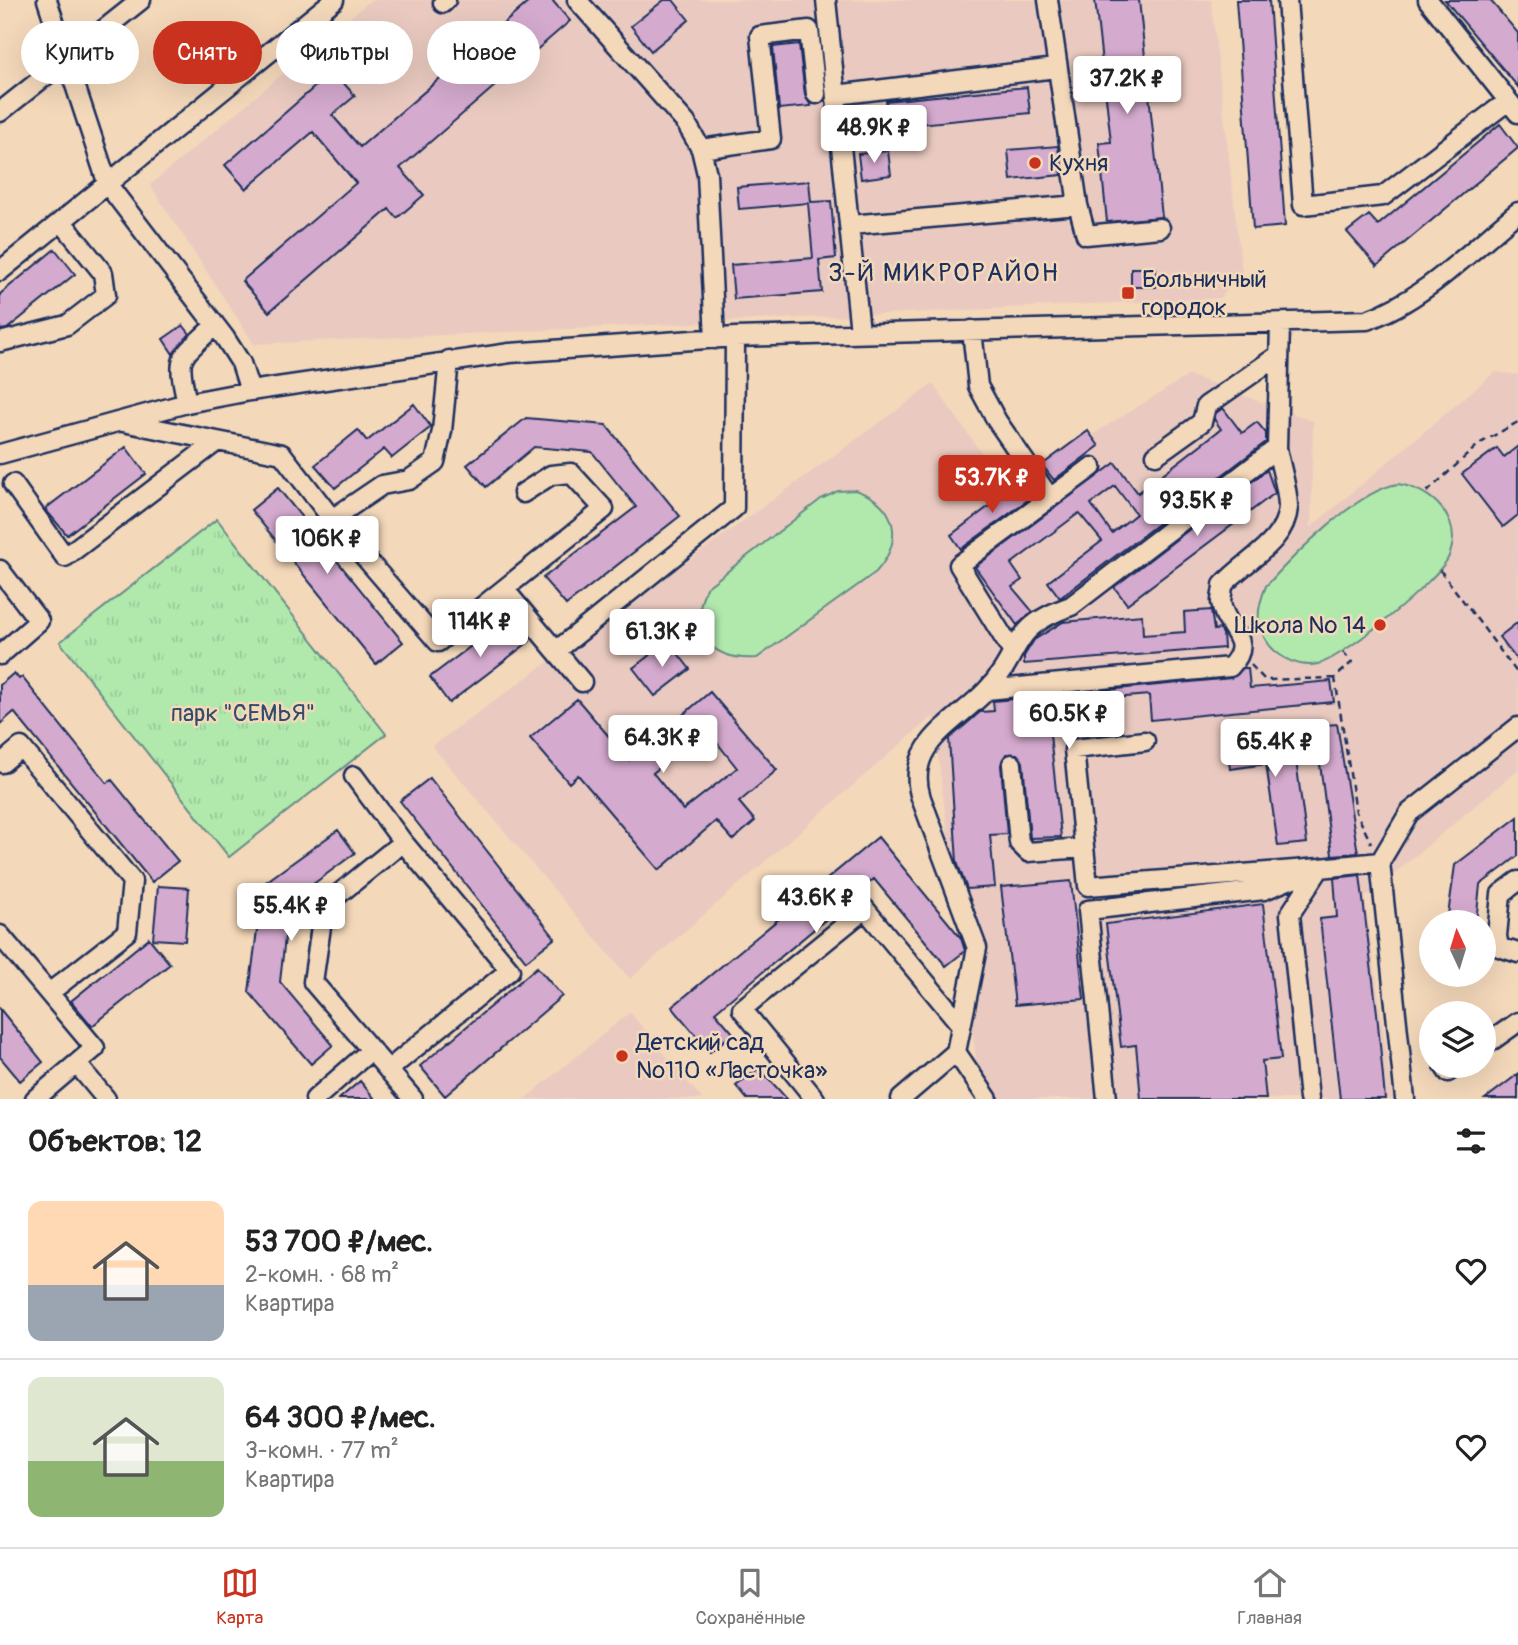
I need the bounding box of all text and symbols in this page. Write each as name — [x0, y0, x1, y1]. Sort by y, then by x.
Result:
chip: Купить — [21, 21, 139, 84]
chip: Снять — [153, 21, 262, 84]
chip: Фильтры — [276, 21, 413, 84]
chip: Новое — [427, 21, 540, 84]
pin: 37.2K ₽ — [1062, 57, 1192, 116]
text: 37.2K ₽ — [1089, 64, 1165, 93]
pin: 48.9K ₽ — [809, 106, 939, 165]
text: 48.9K ₽ — [837, 113, 911, 142]
place label: Кухня — [1049, 149, 1108, 178]
marker: Кухня — [1027, 155, 1043, 171]
district label: 3-Й МИКРОРАЙОН — [828, 257, 1060, 289]
place label: Больничный городок — [1142, 265, 1267, 322]
marker: Больничный городок — [1120, 285, 1136, 301]
pin: 53.7K ₽ — [927, 456, 1057, 515]
text: 53.7K ₽ — [954, 463, 1030, 492]
pin: 93.5K ₽ — [1132, 478, 1262, 538]
text: 93.5K ₽ — [1160, 486, 1234, 515]
pin: 106K ₽ — [270, 516, 384, 576]
text: 106K ₽ — [292, 524, 362, 553]
pin: 114K ₽ — [423, 600, 537, 659]
text: 114K ₽ — [448, 607, 512, 636]
pin: 61.3K ₽ — [597, 610, 727, 669]
place label: Школа № 14 — [1234, 611, 1366, 640]
text: 61.3K ₽ — [626, 617, 698, 646]
marker: Школа № 14 — [1372, 617, 1388, 633]
pin: 60.5K ₽ — [1004, 692, 1134, 751]
park label: парк "СЕМЬЯ" — [171, 699, 315, 728]
text: 60.5K ₽ — [1029, 699, 1109, 728]
pin: 64.3K ₽ — [598, 716, 728, 775]
pin: 65.4K ₽ — [1210, 720, 1340, 779]
text: 64.3K ₽ — [624, 723, 702, 752]
text: 65.4K ₽ — [1237, 727, 1313, 756]
pin: 43.6K ₽ — [751, 876, 881, 935]
text: 43.6K ₽ — [777, 883, 855, 912]
pin: 55.4K ₽ — [226, 884, 356, 943]
text: 55.4K ₽ — [253, 891, 329, 920]
north arrow — [1419, 910, 1496, 987]
map controls — [1419, 910, 1496, 1078]
button: layers — [1419, 1001, 1496, 1078]
place label: Детский сад №110 «Ласточка» — [635, 1028, 827, 1085]
marker: Детский сад №110 «Ласточка» — [614, 1048, 630, 1064]
icon: filters — [1452, 1122, 1490, 1160]
text: Объектов: 12 — [28, 1123, 202, 1160]
text: 53 700 ₽/мес. — [245, 1223, 433, 1260]
icon: home — [84, 1229, 168, 1313]
icon: heart — [1452, 1252, 1490, 1290]
text: 2-комн. · 68 m² — [245, 1260, 399, 1289]
text: Квартира — [245, 1289, 334, 1318]
text: 64 300 ₽/мес. — [245, 1399, 436, 1436]
icon: home — [84, 1405, 168, 1489]
icon: heart — [1452, 1428, 1490, 1466]
text: 3-комн. · 77 m² — [245, 1436, 399, 1465]
text: Квартира — [245, 1465, 334, 1494]
tab: Карта — [216, 1564, 263, 1630]
tab: Сохранённые — [696, 1564, 805, 1630]
tab: Главная — [1237, 1564, 1302, 1630]

